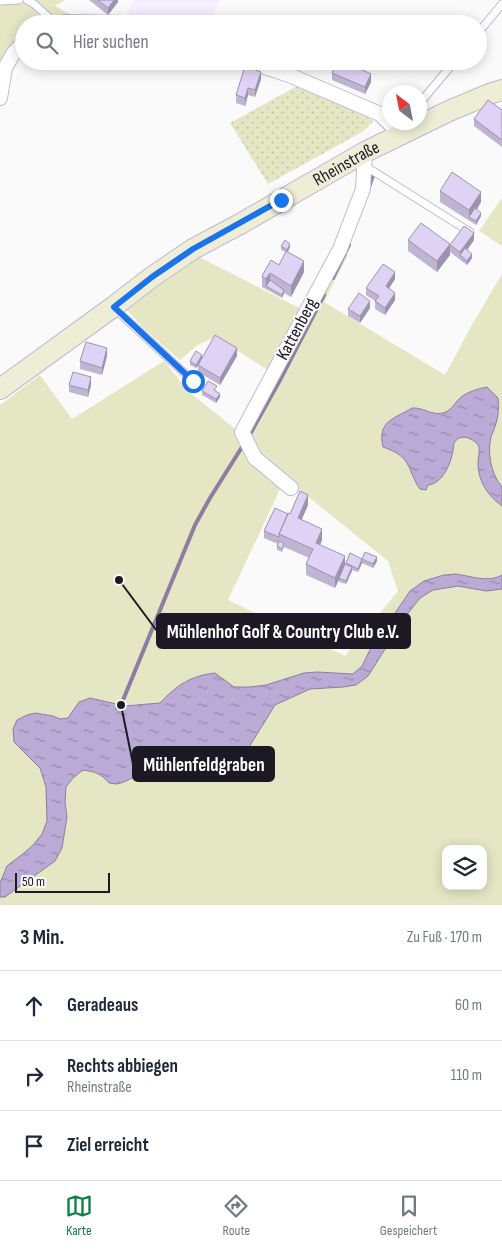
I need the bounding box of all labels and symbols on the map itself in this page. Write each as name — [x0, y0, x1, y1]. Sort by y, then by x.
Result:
north arrow — [382, 85, 427, 130]
street label: Rheinstraße — [309, 136, 383, 190]
route end — [270, 189, 293, 212]
street label: Kattenberg — [272, 294, 322, 364]
route start — [182, 370, 205, 393]
callout: Mühlenhof Golf & Country Club e.V. — [157, 614, 410, 648]
text: Mühlenhof Golf & Country Club e.V. — [167, 621, 399, 644]
callout: Mühlenfeldgraben — [133, 747, 274, 781]
text: Mühlenfeldgraben — [143, 754, 265, 777]
scale bar — [15, 870, 110, 893]

